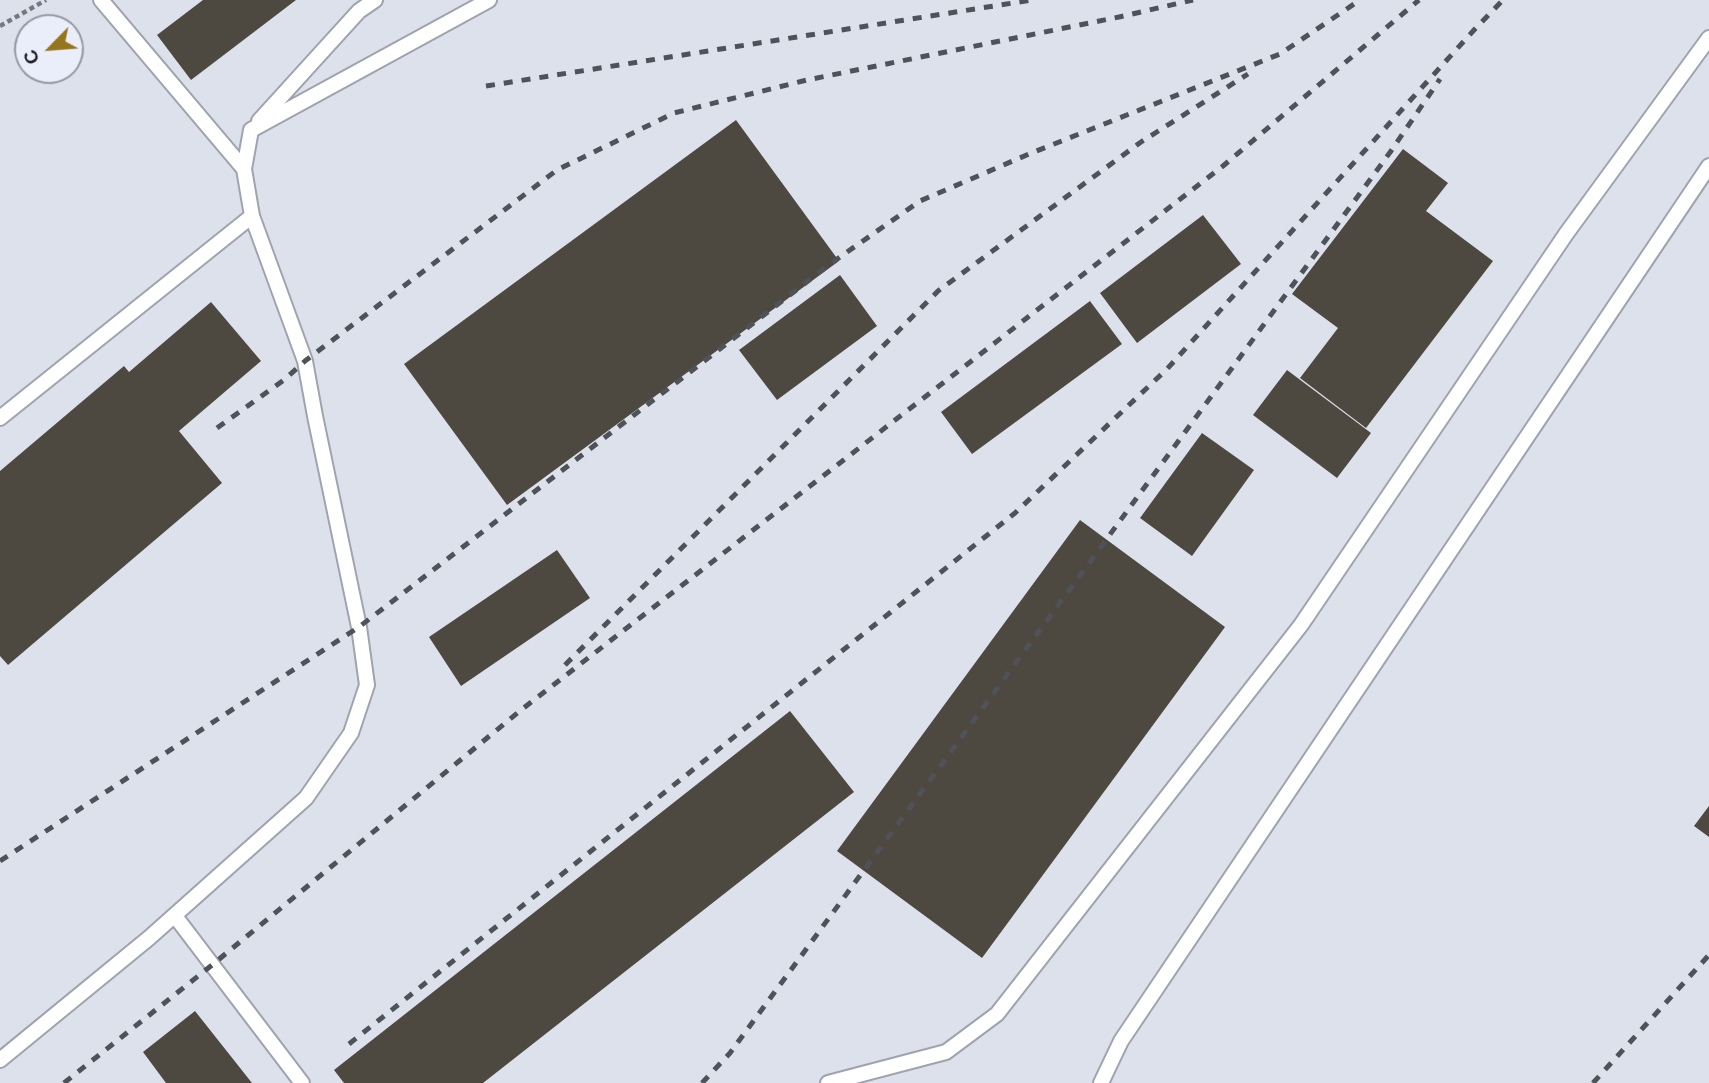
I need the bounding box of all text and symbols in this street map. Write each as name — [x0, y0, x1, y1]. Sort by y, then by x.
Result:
north arrow — [14, 14, 84, 84]
text: С — [18, 46, 45, 68]

